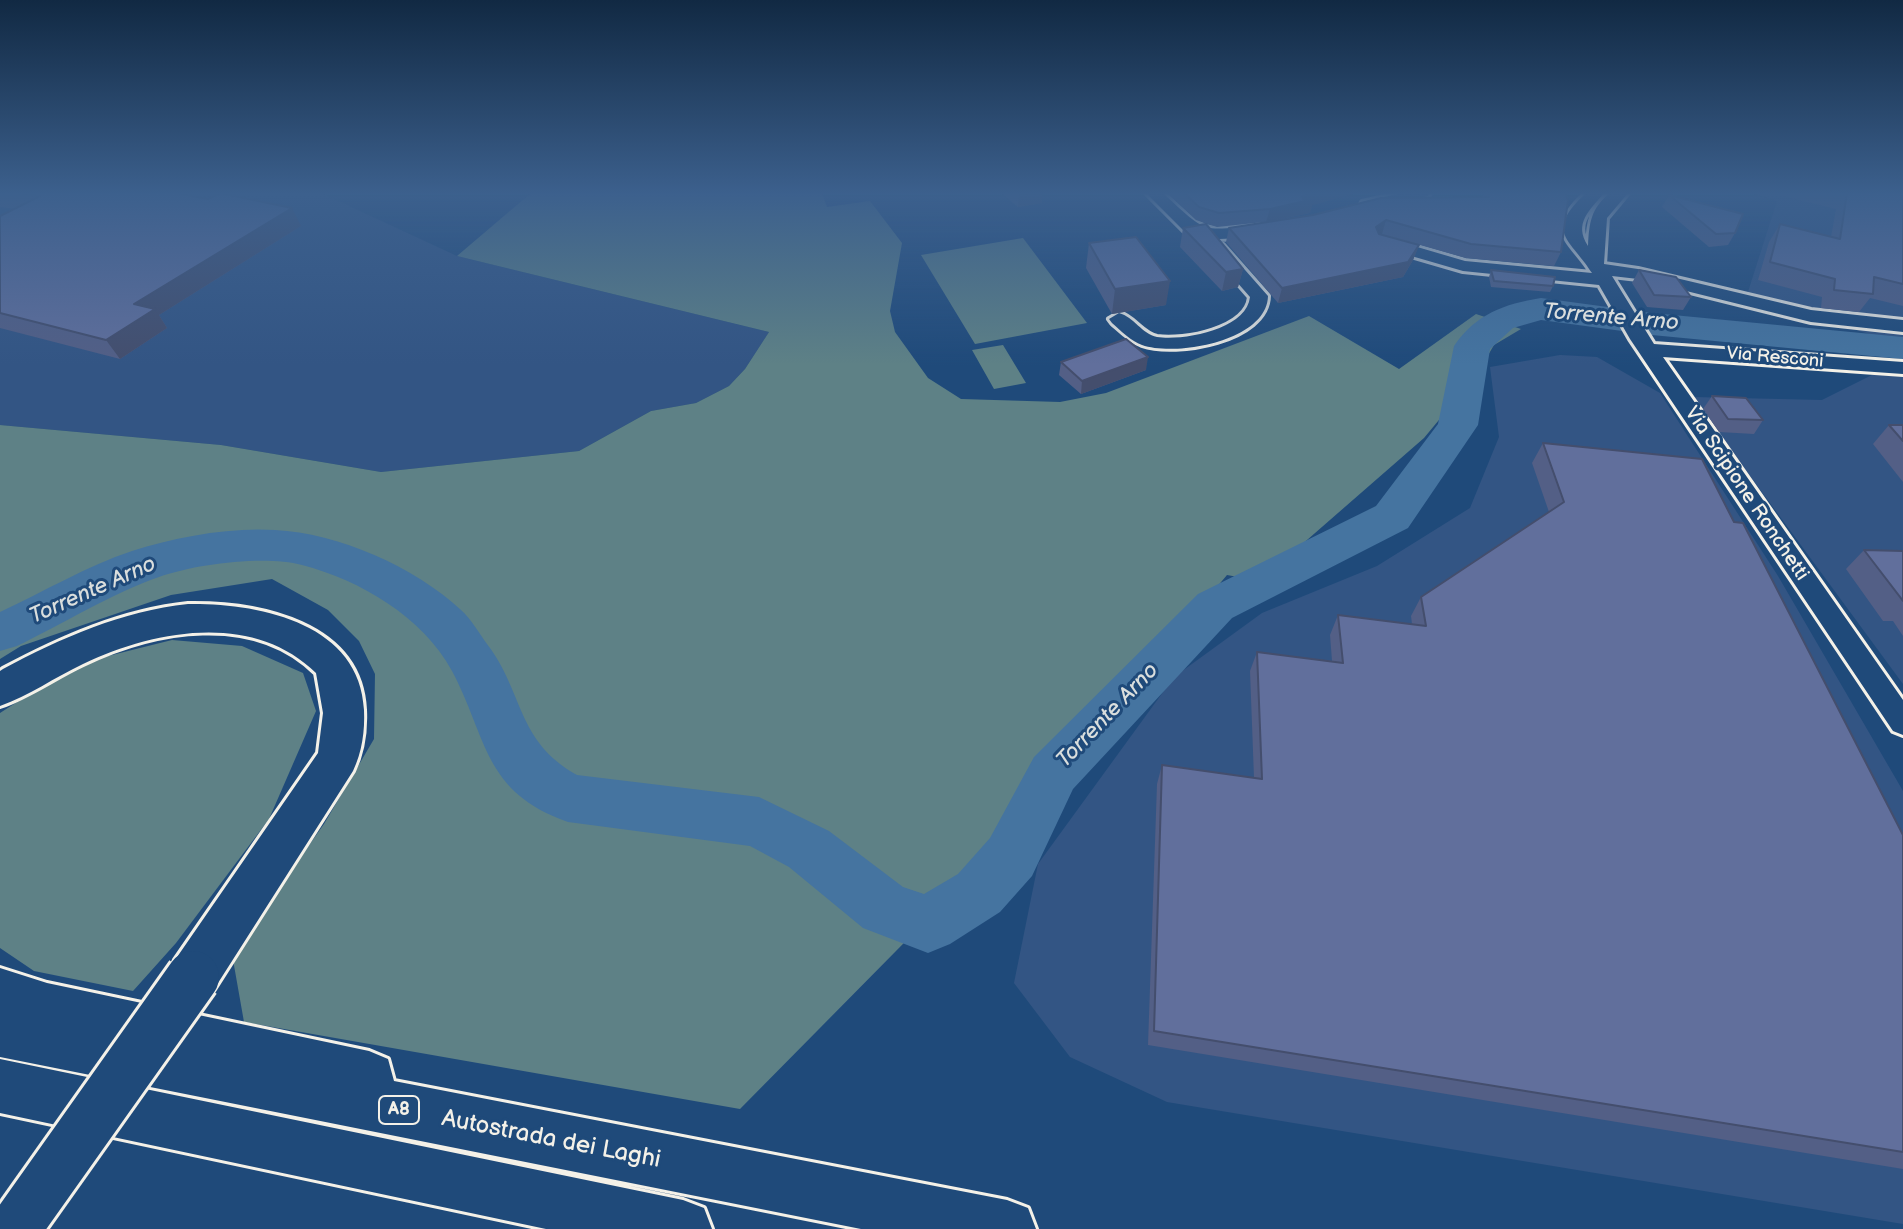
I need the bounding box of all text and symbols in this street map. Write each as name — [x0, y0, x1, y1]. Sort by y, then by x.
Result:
water label: Torrente Arno — [1542, 299, 1680, 337]
street label: Via Resconi — [1726, 343, 1824, 373]
street label: Via Scipione Ronchetti — [1679, 402, 1813, 586]
water label: Torrente Arno — [26, 551, 160, 631]
water label: Torrente Arno — [1051, 658, 1165, 774]
road number: A8 — [379, 1096, 419, 1124]
street label: Autostrada dei Laghi — [439, 1105, 663, 1175]

